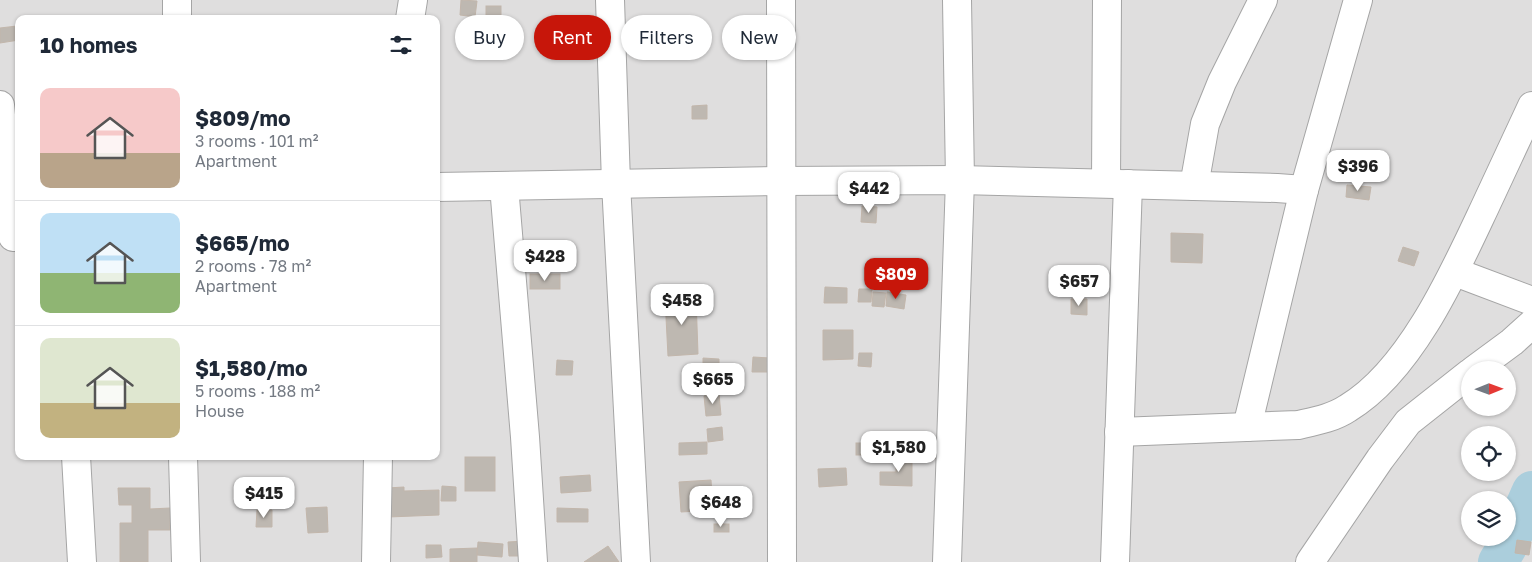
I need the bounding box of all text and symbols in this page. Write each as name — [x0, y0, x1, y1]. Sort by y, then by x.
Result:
chip: Buy — [455, 15, 524, 60]
chip: Rent — [534, 15, 611, 60]
chip: Filters — [621, 15, 712, 60]
chip: New — [722, 15, 796, 60]
icon: filters — [387, 31, 415, 59]
text: 10 homes — [40, 32, 138, 58]
text: $809/mo — [195, 105, 291, 131]
icon: home — [80, 108, 140, 168]
text: 3 rooms · 101 m² — [195, 131, 318, 151]
pin: $396 — [1328, 150, 1388, 192]
text: Apartment — [195, 151, 277, 171]
text: $396 — [1338, 156, 1378, 176]
pin: $442 — [839, 172, 899, 214]
text: $442 — [849, 178, 889, 198]
text: $665/mo — [195, 230, 290, 256]
icon: home — [80, 233, 140, 293]
pin: $428 — [515, 240, 575, 282]
text: $428 — [525, 246, 565, 266]
text: 2 rooms · 78 m² — [195, 256, 311, 276]
pin: $809 — [866, 258, 926, 300]
text: $809 — [875, 264, 917, 284]
pin: $657 — [1049, 264, 1109, 307]
text: $657 — [1059, 271, 1099, 291]
text: Apartment — [195, 276, 277, 296]
pin: $458 — [652, 284, 712, 326]
text: $458 — [662, 290, 702, 310]
text: $1,580/mo — [195, 355, 308, 381]
icon: home — [80, 358, 140, 418]
north arrow — [1461, 361, 1516, 416]
map controls — [1461, 361, 1516, 546]
pin: $665 — [683, 362, 743, 405]
text: $665 — [693, 369, 733, 389]
text: 5 rooms · 188 m² — [195, 381, 320, 401]
text: House — [195, 401, 244, 421]
button: locate — [1461, 426, 1516, 481]
pin: $1,580 — [858, 430, 940, 473]
text: $1,580 — [872, 437, 926, 457]
pin: $415 — [234, 476, 294, 519]
text: $415 — [245, 483, 283, 503]
pin: $648 — [691, 486, 751, 528]
button: layers — [1461, 491, 1516, 546]
text: $648 — [700, 492, 742, 512]

